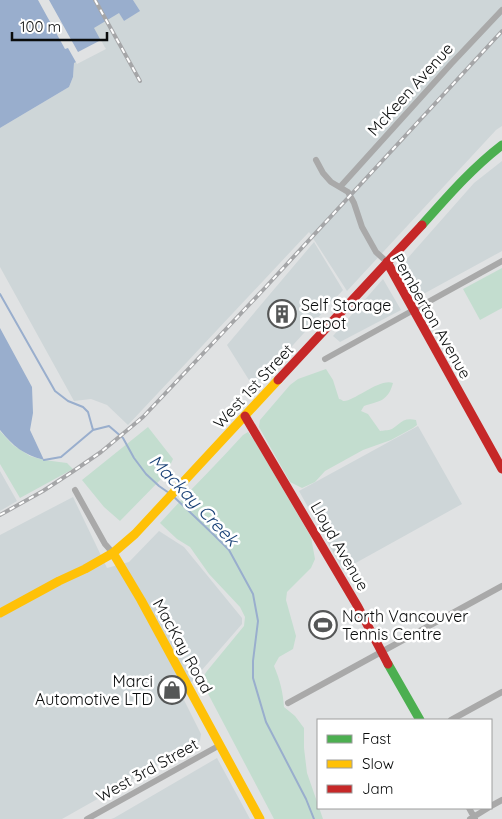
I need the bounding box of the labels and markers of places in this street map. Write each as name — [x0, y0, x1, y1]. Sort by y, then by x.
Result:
place label: Self Storage Depot — [301, 295, 391, 333]
building icon: Self Storage Depot — [267, 299, 297, 329]
place label: North Vancouver Tennis Centre — [342, 606, 468, 644]
sports icon: North Vancouver Tennis Centre — [308, 610, 338, 640]
place label: Marci Automotive LTD — [35, 671, 153, 709]
shop icon: Marci Automotive LTD — [157, 675, 187, 705]

